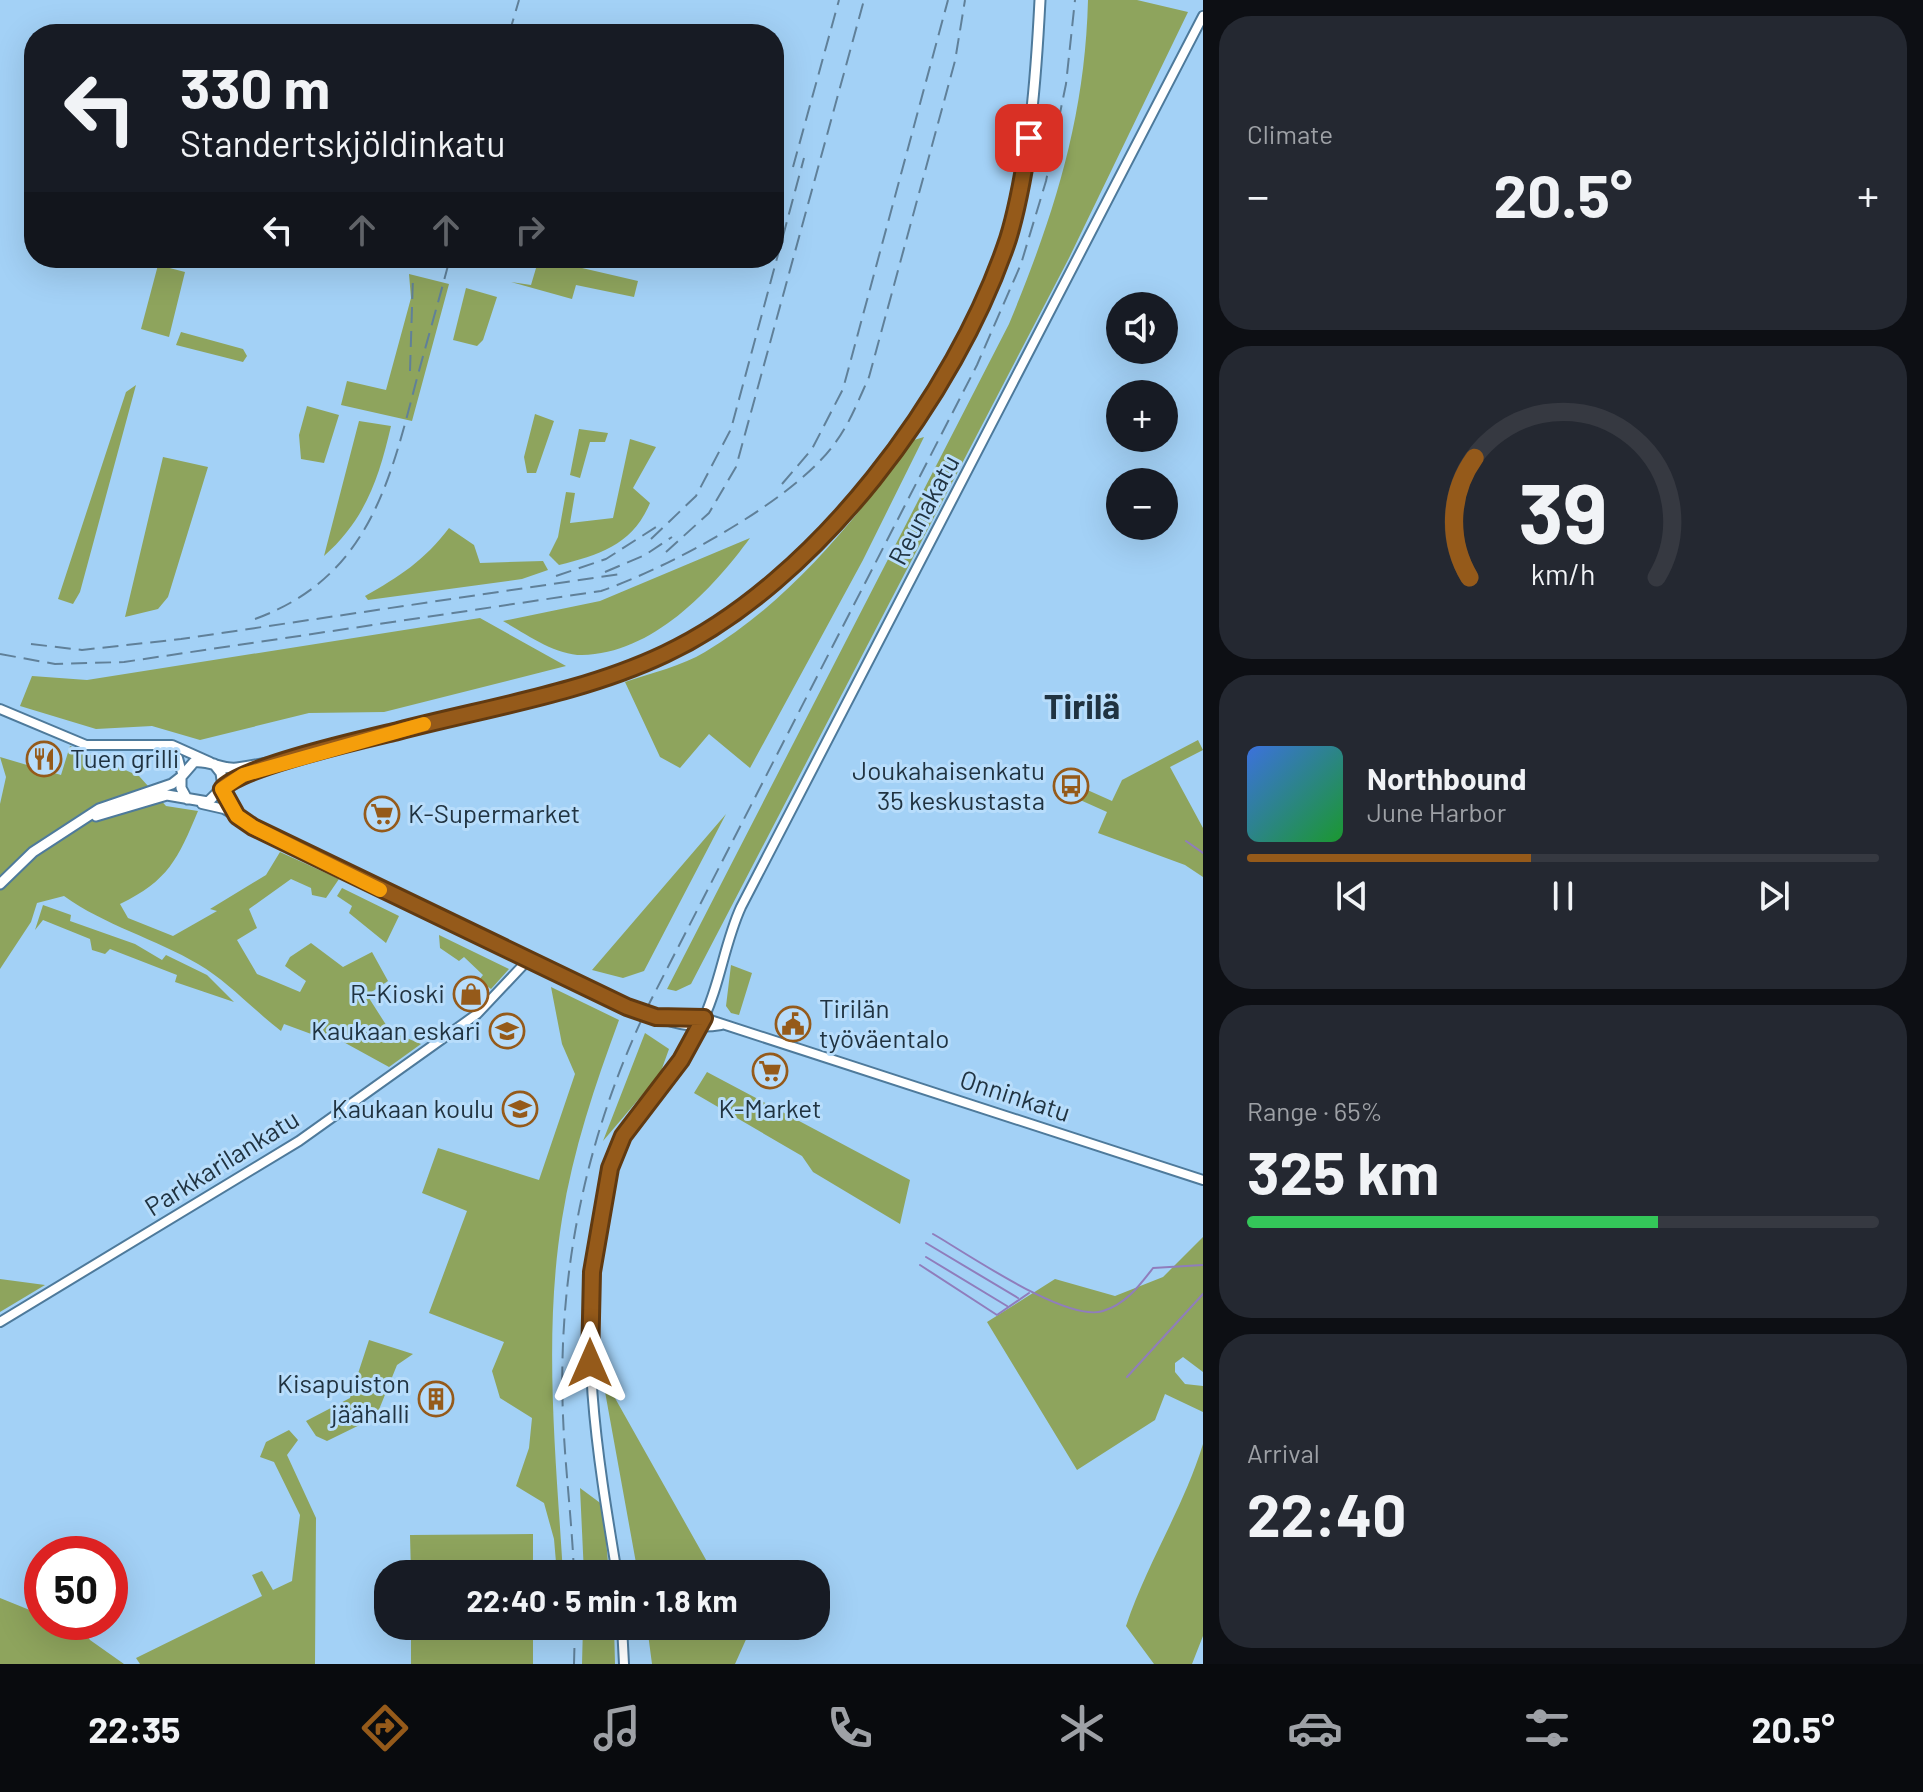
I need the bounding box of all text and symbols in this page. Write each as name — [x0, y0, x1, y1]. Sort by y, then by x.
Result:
text: 330 m — [180, 53, 330, 120]
icon: left — [48, 56, 152, 160]
pin — [995, 104, 1063, 172]
icon: arrive — [1007, 116, 1051, 160]
text: Climate — [1247, 118, 1333, 149]
text: Standertskjöldinkatu — [180, 121, 506, 164]
text: 20.5° — [1494, 158, 1632, 230]
text: − — [1247, 168, 1269, 221]
text: + — [1857, 168, 1879, 221]
icon: left — [256, 208, 300, 252]
icon: ahead — [340, 208, 384, 252]
icon: ahead — [424, 208, 468, 252]
icon: right — [508, 208, 552, 252]
map controls — [1106, 292, 1178, 540]
button: sound — [1106, 292, 1178, 364]
button: + — [1106, 380, 1178, 452]
street label: Reunakatu — [881, 449, 965, 570]
text: 39 — [1518, 461, 1608, 561]
button: − — [1106, 468, 1178, 540]
text: km/h — [1531, 557, 1595, 592]
district label: Tirilä — [1044, 685, 1120, 726]
restaurant icon: Tuen grilli — [25, 740, 63, 778]
place label: Tuen grilli — [70, 742, 179, 773]
place label: Joukahaisenkatu 35 keskustasta — [852, 754, 1045, 815]
text: Northbound — [1367, 760, 1526, 796]
bus stop icon: Joukahaisenkatu 35 keskustasta — [1052, 767, 1090, 805]
supermarket icon: K-Supermarket — [363, 795, 401, 833]
text: June Harbor — [1367, 796, 1506, 827]
place label: K-Supermarket — [408, 797, 580, 828]
icon: previous — [1330, 874, 1374, 918]
icon: pause — [1541, 874, 1585, 918]
icon: next — [1752, 874, 1796, 918]
shop icon: R-Kioski — [452, 975, 490, 1013]
place label: R-Kioski — [350, 977, 445, 1008]
place label: Tirilän työväentalo — [819, 992, 949, 1053]
public building icon: Tirilän työväentalo — [774, 1005, 812, 1043]
school or university icon: Kaukaan eskari — [488, 1012, 526, 1050]
place label: Kaukaan eskari — [311, 1014, 481, 1045]
supermarket icon: K-Market — [751, 1052, 789, 1090]
street label: Onninkatu — [956, 1062, 1075, 1127]
school or university icon: Kaukaan koulu — [501, 1090, 539, 1128]
place label: Kaukaan koulu — [332, 1092, 494, 1123]
place label: K-Market — [719, 1092, 821, 1123]
text: Range · 65% — [1247, 1095, 1383, 1126]
street label: Parkkarilankatu — [138, 1102, 304, 1221]
text: 325 km — [1247, 1135, 1439, 1207]
position arrow — [548, 1321, 632, 1405]
place label: Kisapuiston jäähalli — [277, 1367, 410, 1428]
building icon: Kisapuiston jäähalli — [417, 1380, 455, 1418]
text: Arrival — [1247, 1437, 1320, 1468]
text: 22:40 — [1247, 1477, 1407, 1549]
speed limit sign: 50 — [24, 1536, 128, 1640]
text: 22:40 · 5 min · 1.8 km — [466, 1582, 738, 1618]
icon: directions — [357, 1700, 413, 1756]
icon: music — [589, 1700, 645, 1756]
icon: phone — [822, 1700, 878, 1756]
icon: climate — [1054, 1700, 1110, 1756]
icon: car — [1287, 1700, 1343, 1756]
icon: filters — [1519, 1700, 1575, 1756]
text: 22:35 — [88, 1707, 180, 1750]
text: 20.5° — [1751, 1707, 1835, 1750]

